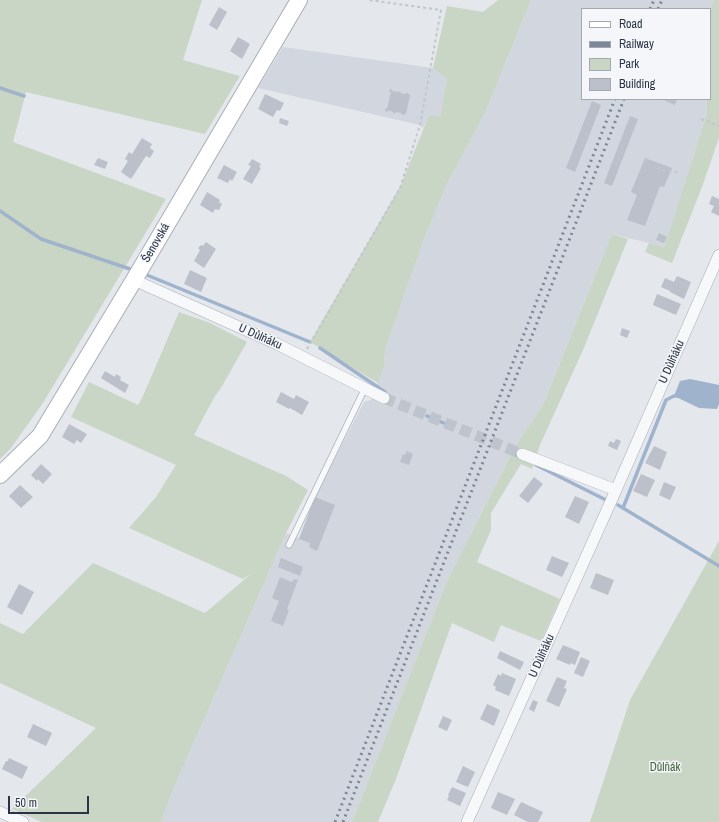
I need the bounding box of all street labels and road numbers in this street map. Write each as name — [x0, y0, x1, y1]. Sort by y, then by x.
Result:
street label: Šenovská — [139, 221, 173, 265]
street label: U Důlňáku — [236, 321, 284, 353]
street label: U Důlňáku — [656, 338, 688, 386]
street label: U Důlňáku — [526, 632, 558, 680]

